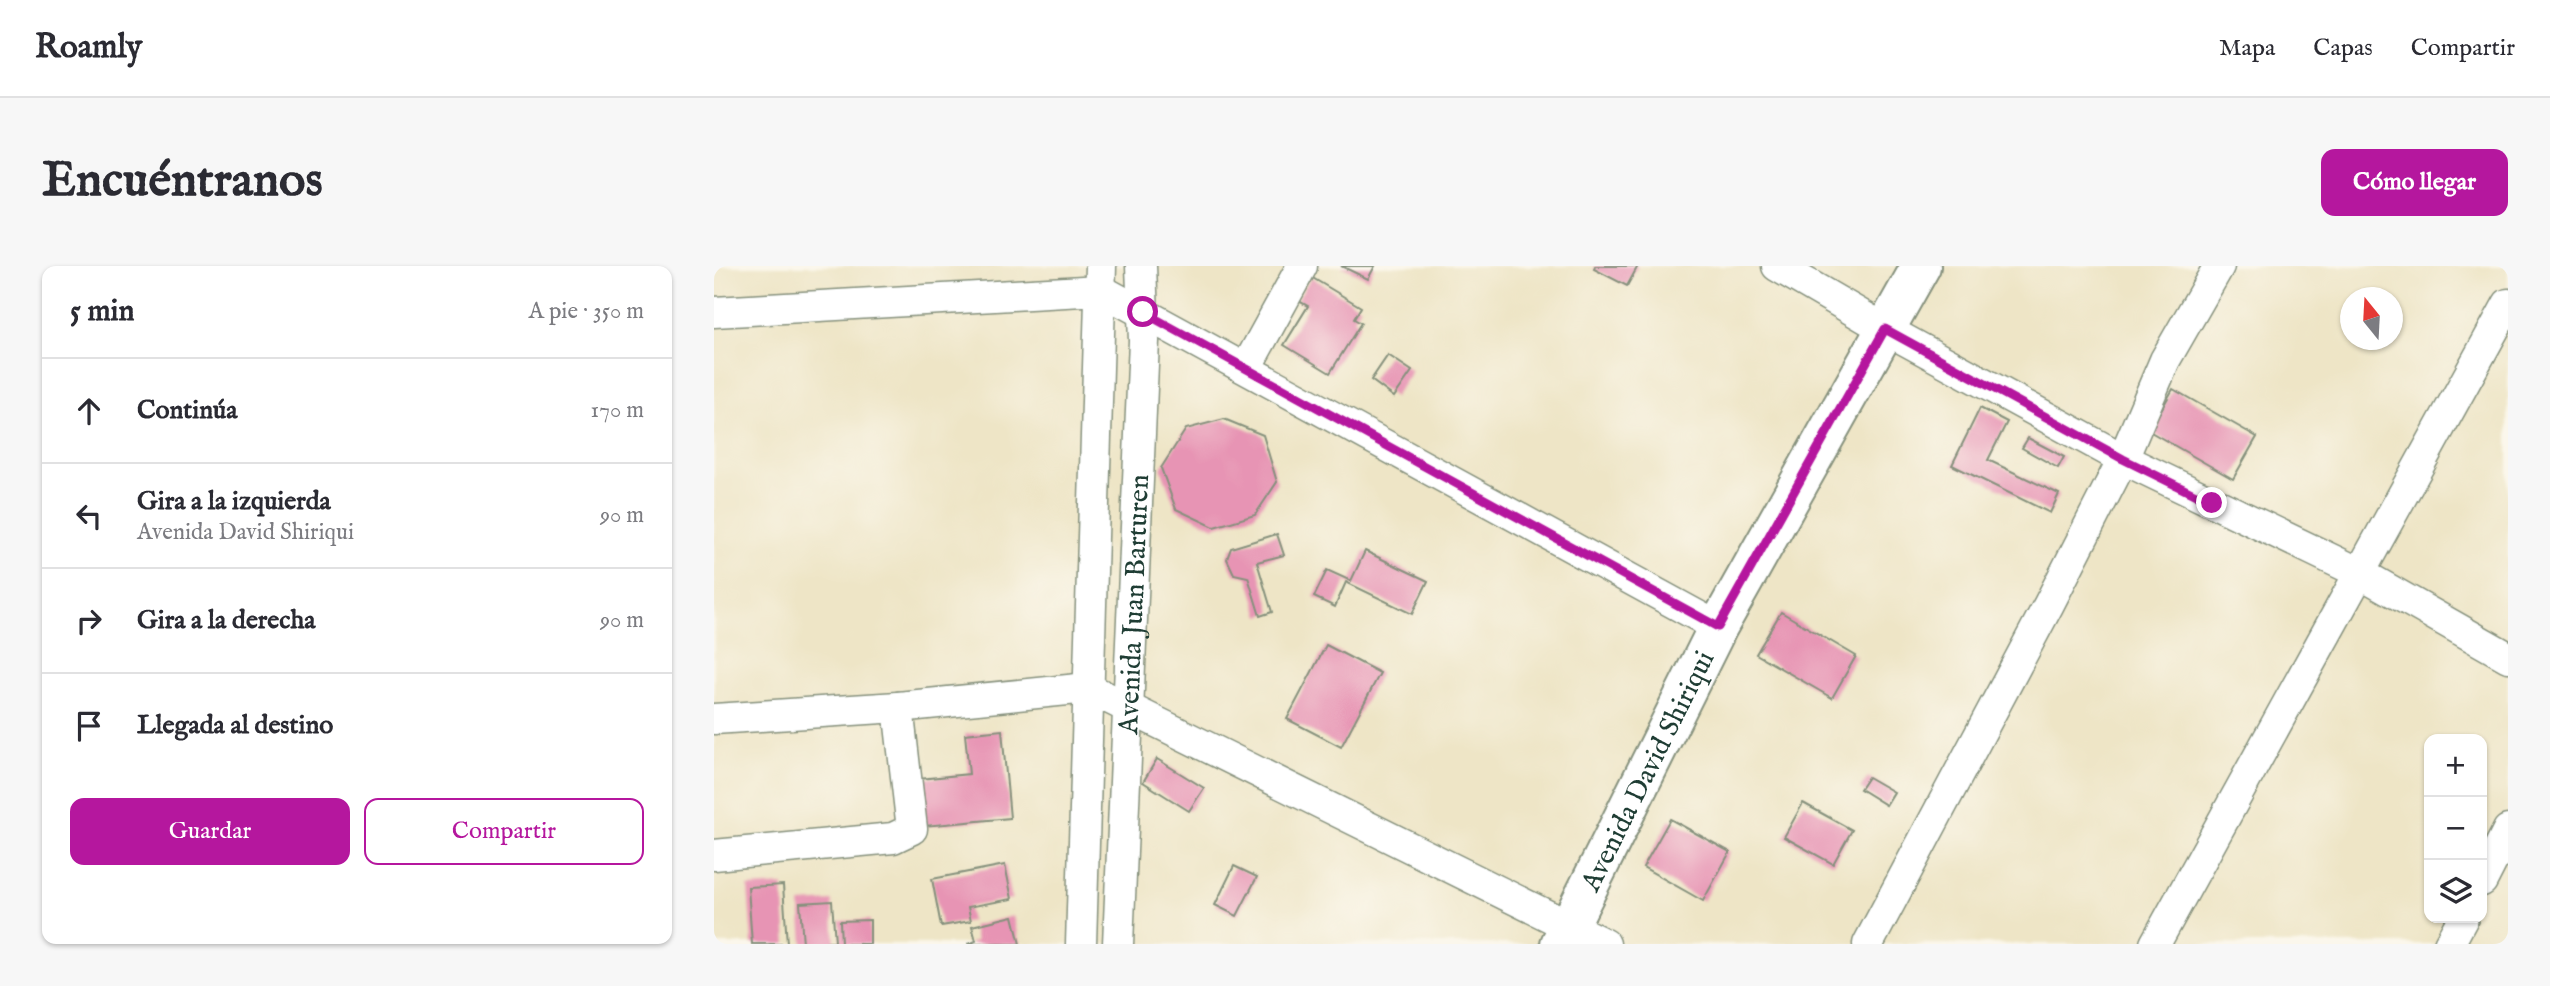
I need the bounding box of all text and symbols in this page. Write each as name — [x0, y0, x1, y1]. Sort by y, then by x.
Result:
text: Roamly — [35, 27, 142, 69]
text: Mapa — [2219, 33, 2275, 64]
text: Capas — [2313, 33, 2373, 64]
text: Compartir — [2411, 33, 2515, 64]
button: Cómo llegar — [2321, 149, 2508, 216]
text: Encuéntranos — [42, 151, 323, 213]
north arrow — [2340, 287, 2403, 350]
text: 5 min — [70, 293, 135, 331]
route start — [1127, 296, 1158, 327]
text: A pie · 350 m — [528, 297, 644, 326]
icon: ahead — [70, 392, 108, 430]
text: Continúa — [137, 394, 238, 427]
text: 170 m — [591, 396, 644, 425]
street label: Avenida Juan Barturen — [1112, 473, 1158, 736]
text: Gira a la izquierda — [137, 485, 331, 518]
route end — [2196, 487, 2227, 518]
icon: left — [70, 497, 108, 535]
text: 90 m — [600, 501, 644, 530]
text: Avenida David Shiriqui — [137, 518, 354, 547]
icon: right — [70, 602, 108, 640]
text: Gira a la derecha — [137, 604, 316, 637]
text: 90 m — [600, 606, 644, 635]
street label: Avenida David Shiriqui — [1574, 645, 1723, 899]
icon: arrive — [70, 707, 108, 745]
text: Llegada al destino — [137, 709, 333, 742]
map controls — [2424, 734, 2487, 923]
button: + — [2424, 734, 2487, 797]
button: − — [2424, 797, 2487, 860]
button: Guardar — [70, 798, 350, 865]
button: Compartir — [364, 798, 644, 865]
button: layers — [2424, 860, 2487, 923]

